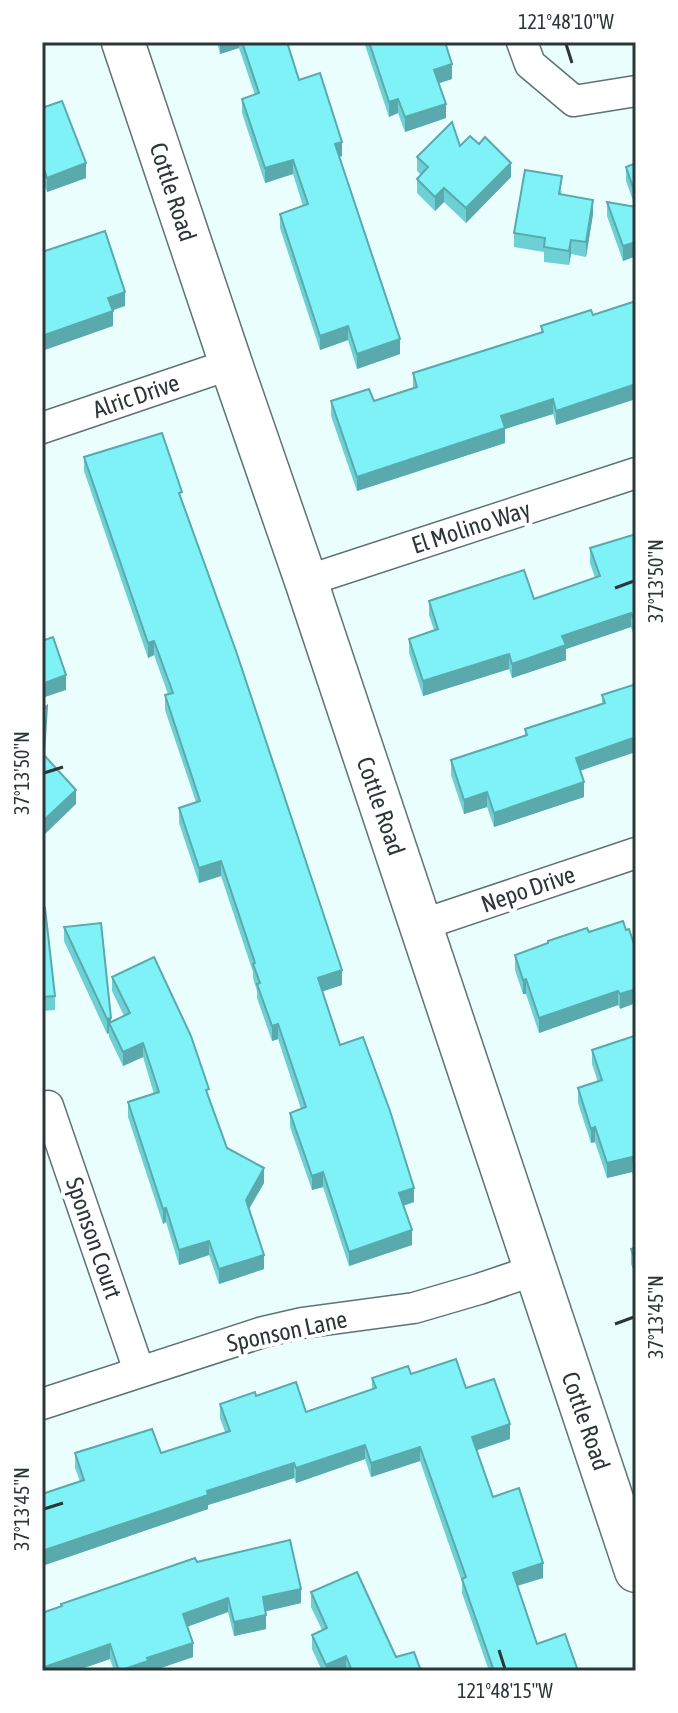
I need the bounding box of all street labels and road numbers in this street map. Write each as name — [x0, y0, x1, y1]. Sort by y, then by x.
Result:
street label: Cottle Road — [144, 139, 202, 245]
street label: Alric Drive — [89, 369, 183, 423]
street label: El Molino Way — [408, 495, 534, 559]
street label: Cottle Road — [352, 753, 410, 859]
street label: Nepo Drive — [477, 860, 579, 918]
street label: Sponson Court — [61, 1174, 127, 1302]
street label: Sponson Lane — [225, 1305, 349, 1357]
street label: Cottle Road — [557, 1368, 615, 1474]

